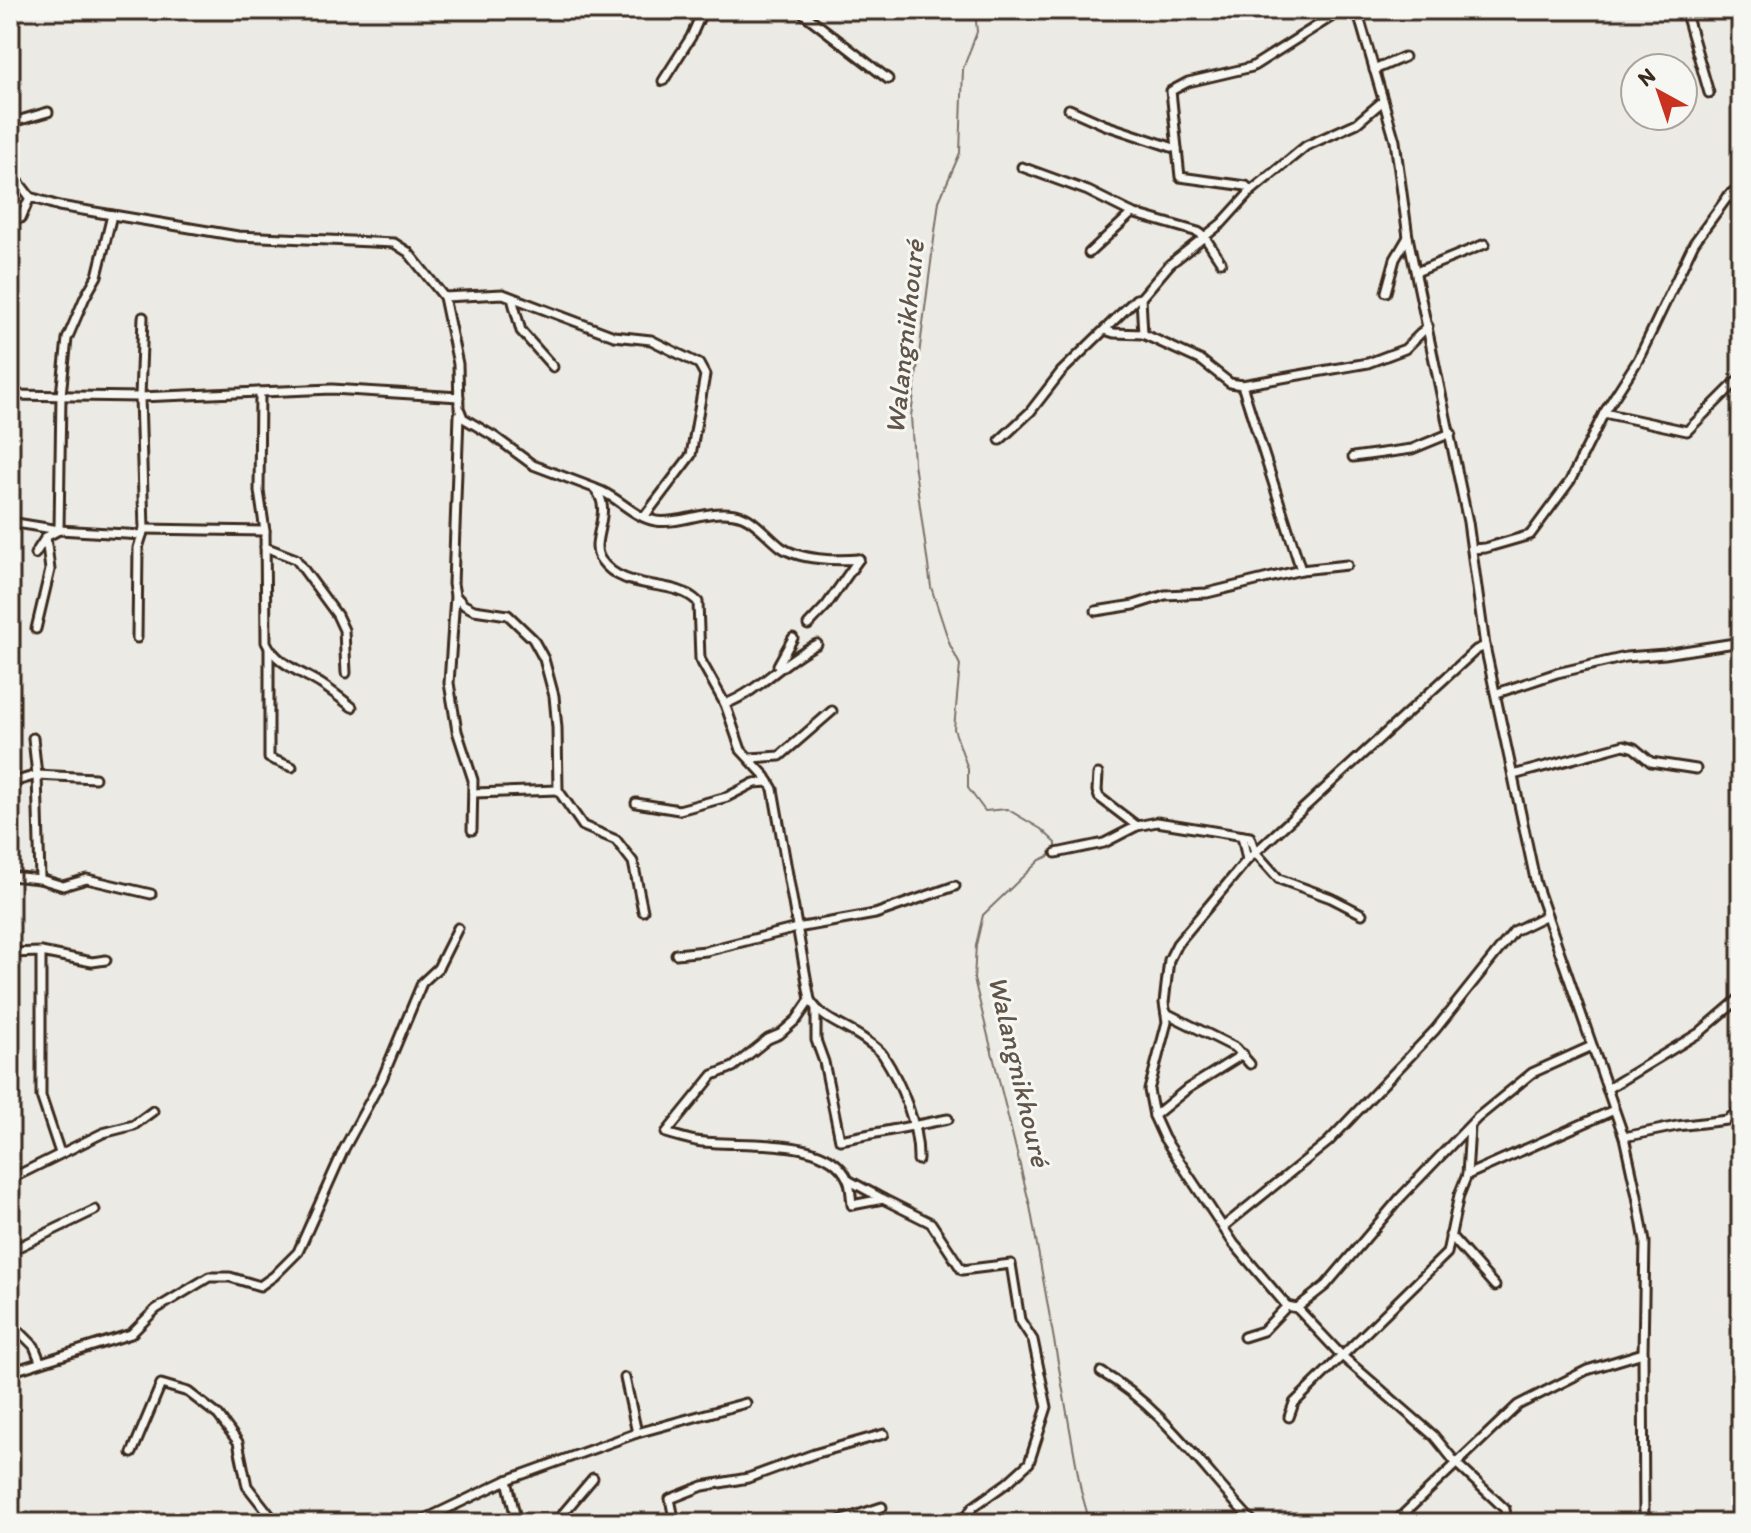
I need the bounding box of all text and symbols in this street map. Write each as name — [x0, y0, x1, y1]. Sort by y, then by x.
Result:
north arrow — [1619, 52, 1699, 132]
text: N — [1632, 62, 1661, 92]
water label: Walangnikhouré — [877, 237, 931, 436]
water label: Walangnikhouré — [982, 972, 1059, 1171]

